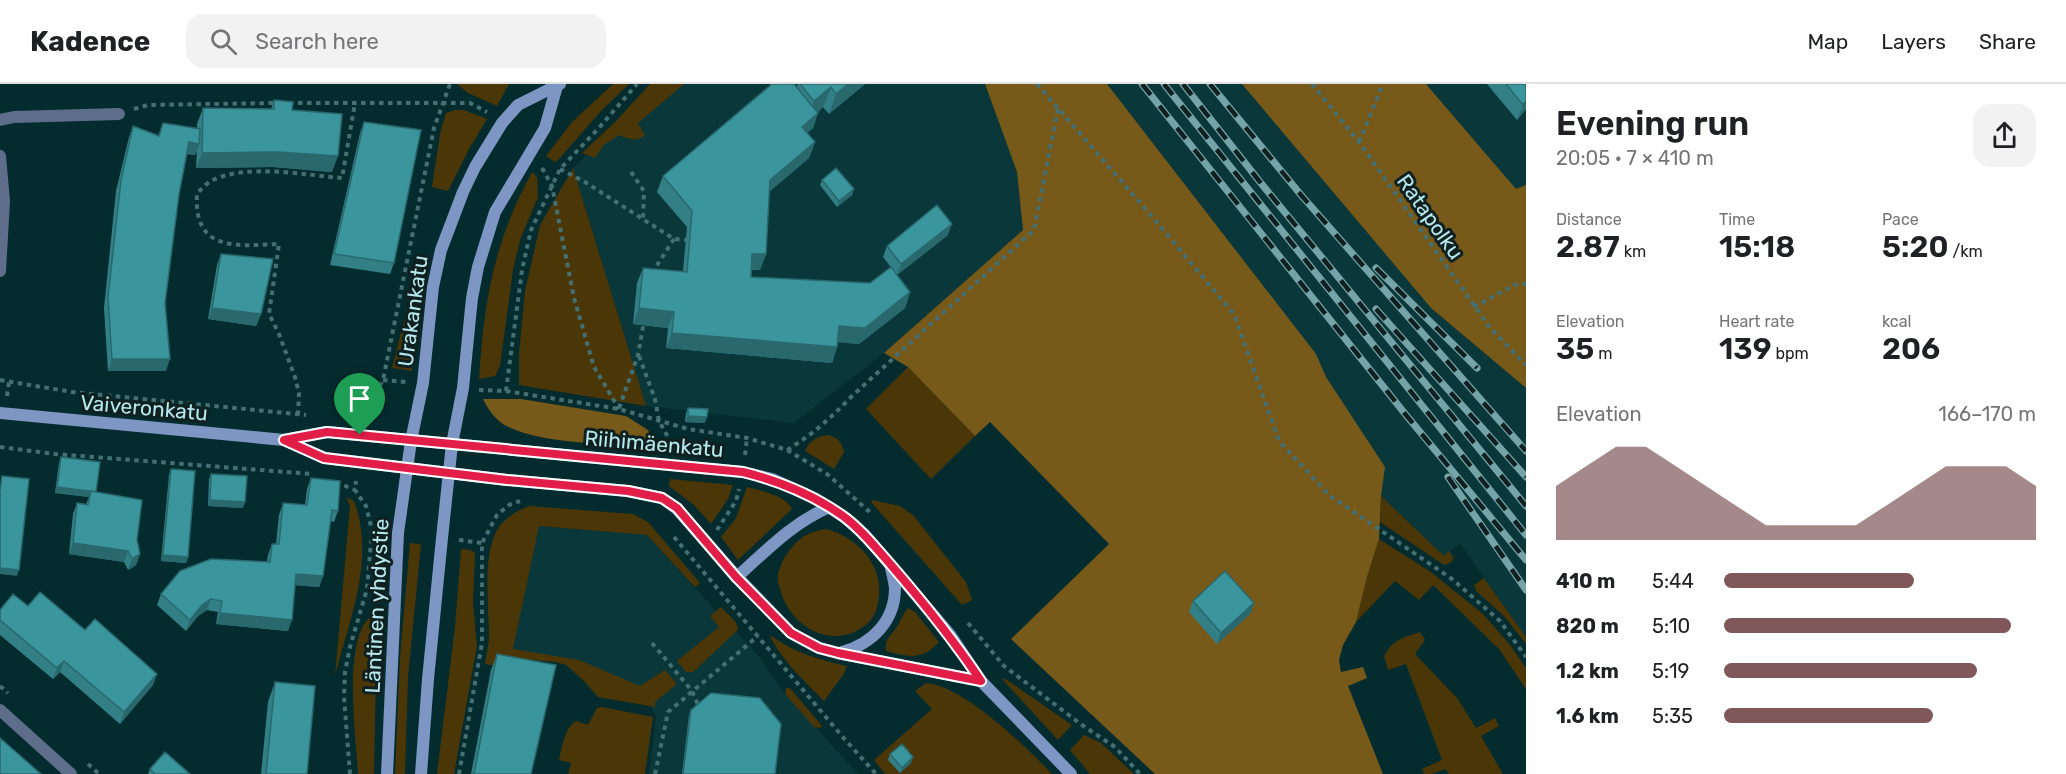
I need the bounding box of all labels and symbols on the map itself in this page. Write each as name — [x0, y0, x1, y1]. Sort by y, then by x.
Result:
street label: Ratapolku — [1392, 169, 1469, 264]
street label: Urakankatu — [392, 254, 433, 368]
pin — [334, 373, 385, 435]
street label: Vaiveronkatu — [79, 389, 209, 426]
street label: Riihimäenkatu — [583, 425, 725, 462]
street label: Läntinen yhdystie — [359, 518, 394, 694]

